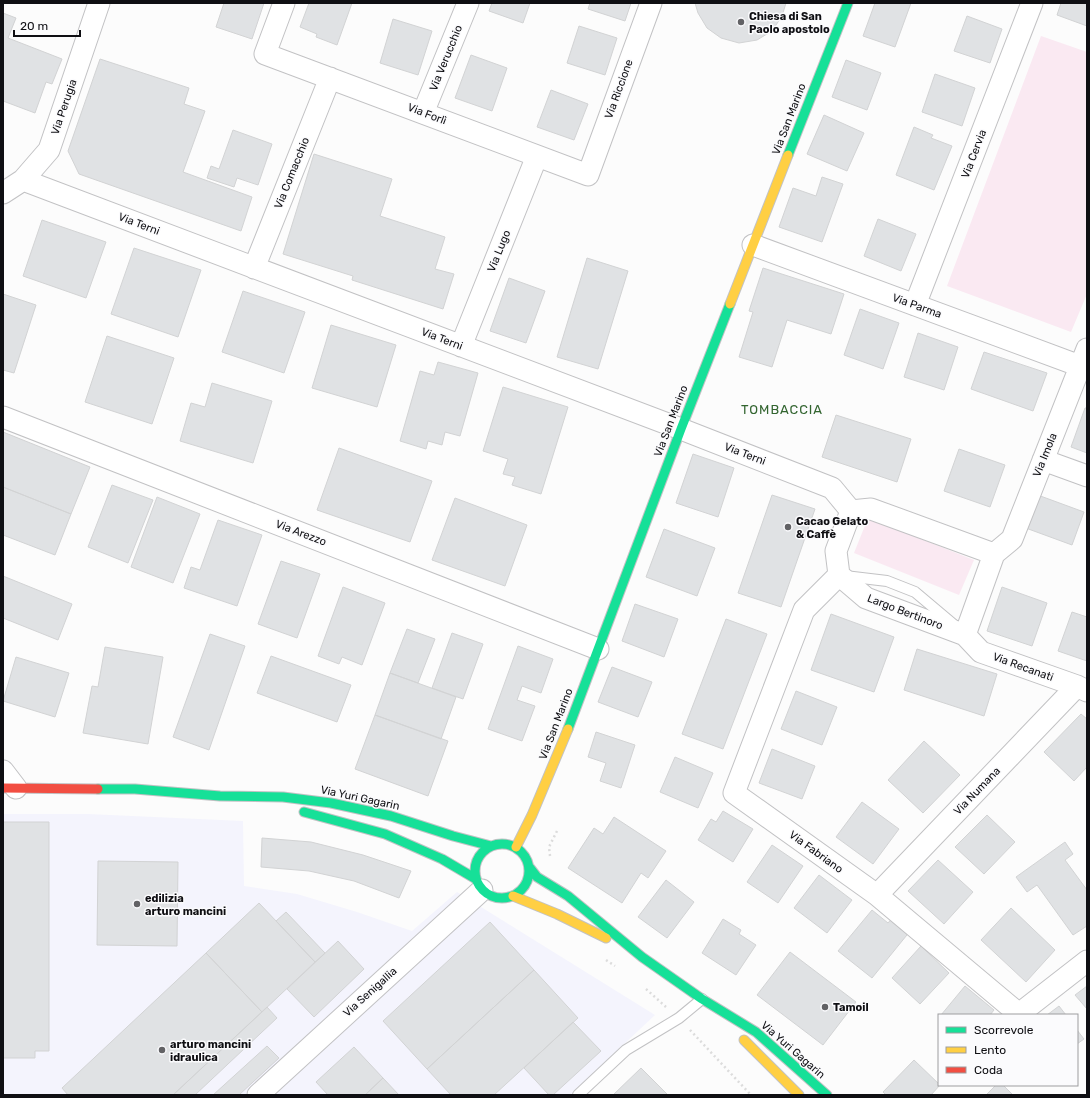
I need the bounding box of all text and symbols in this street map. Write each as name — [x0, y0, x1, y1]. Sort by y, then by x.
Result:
place label: Chiesa di San Paolo apostolo — [749, 10, 830, 36]
scale bar — [14, 12, 80, 38]
marker: Chiesa di San Paolo apostolo — [736, 17, 746, 27]
text: 20 m — [20, 19, 48, 33]
street label: Via Verucchio — [427, 23, 465, 93]
street label: Via Riccione — [602, 57, 636, 121]
street label: Via Perugia — [48, 78, 80, 136]
street label: Via San Marino — [769, 81, 809, 157]
street label: Via Forlì — [406, 101, 448, 127]
street label: Via Cervia — [959, 128, 989, 180]
street label: Via Comacchio — [272, 135, 312, 211]
street label: Via Terni — [116, 210, 162, 238]
street label: Via Lugo — [485, 228, 513, 274]
street label: Via Parma — [890, 291, 944, 321]
street label: Via Terni — [419, 325, 465, 353]
street label: Via San Marino — [651, 383, 691, 459]
district label: TOMBACCIA — [741, 402, 823, 417]
street label: Via Imola — [1030, 431, 1060, 479]
street label: Via Terni — [722, 440, 768, 468]
place label: Cacao Gelato & Caffè — [796, 515, 868, 541]
street label: Via Arezzo — [274, 517, 328, 549]
marker: Cacao Gelato & Caffè — [783, 522, 793, 532]
street label: Largo Bertinoro — [865, 592, 945, 632]
street label: Via Recanati — [991, 650, 1055, 684]
street label: Via San Marino — [536, 686, 576, 762]
street label: Via Numana — [951, 764, 1003, 818]
street label: Via Yuri Gagarin — [319, 783, 401, 813]
street label: Via Fabriano — [787, 828, 845, 876]
place label: edilizia arturo mancini — [145, 892, 226, 918]
marker: edilizia arturo mancini — [132, 899, 142, 909]
street label: Via Senigallia — [341, 965, 399, 1019]
place label: Tamoil — [833, 1001, 869, 1014]
marker: Tamoil — [820, 1002, 830, 1012]
legend — [938, 1014, 1078, 1086]
street label: Via Yuri Gagarin — [758, 1019, 828, 1081]
text: Scorrevole — [974, 1023, 1034, 1037]
place label: arturo mancini idraulica — [170, 1038, 251, 1064]
text: Lento — [974, 1043, 1006, 1057]
marker: arturo mancini idraulica — [157, 1045, 167, 1055]
text: Coda — [974, 1063, 1003, 1077]

